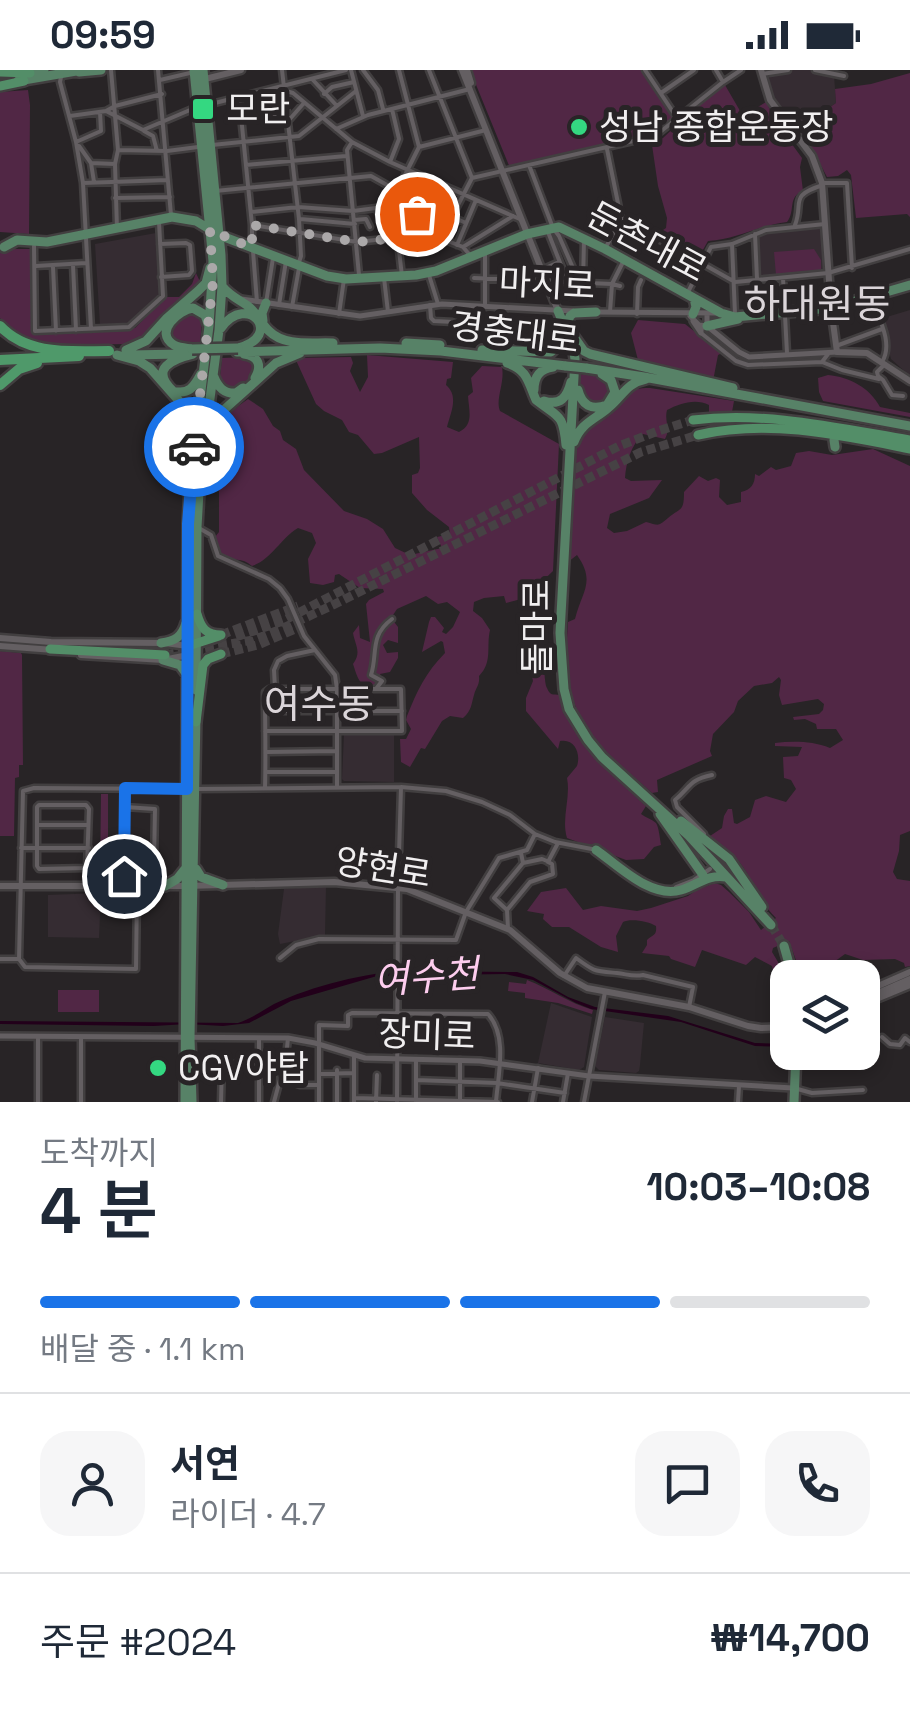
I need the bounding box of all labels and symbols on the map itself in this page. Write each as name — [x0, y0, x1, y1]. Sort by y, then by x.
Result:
place label: 모란 — [226, 87, 290, 131]
marker: 모란 — [190, 96, 216, 122]
place label: 성남 종합운동장 — [599, 105, 833, 149]
marker: 성남 종합운동장 — [568, 116, 590, 138]
pin — [375, 172, 460, 257]
street label: 둔촌대로 — [580, 192, 714, 292]
street label: 마지로 — [498, 260, 596, 308]
district label: 하대원동 — [743, 279, 891, 330]
street label: 경충대로 — [448, 303, 582, 363]
courier — [144, 397, 244, 497]
street label: 돌마로 — [515, 579, 559, 675]
district label: 여수동 — [264, 679, 374, 730]
pin — [82, 834, 167, 919]
street label: 양현로 — [332, 839, 434, 897]
water label: 여수천 — [372, 949, 484, 1005]
street label: 장미로 — [378, 1011, 476, 1059]
place label: CGV야탑 — [178, 1046, 309, 1090]
marker: CGV야탑 — [147, 1057, 169, 1079]

